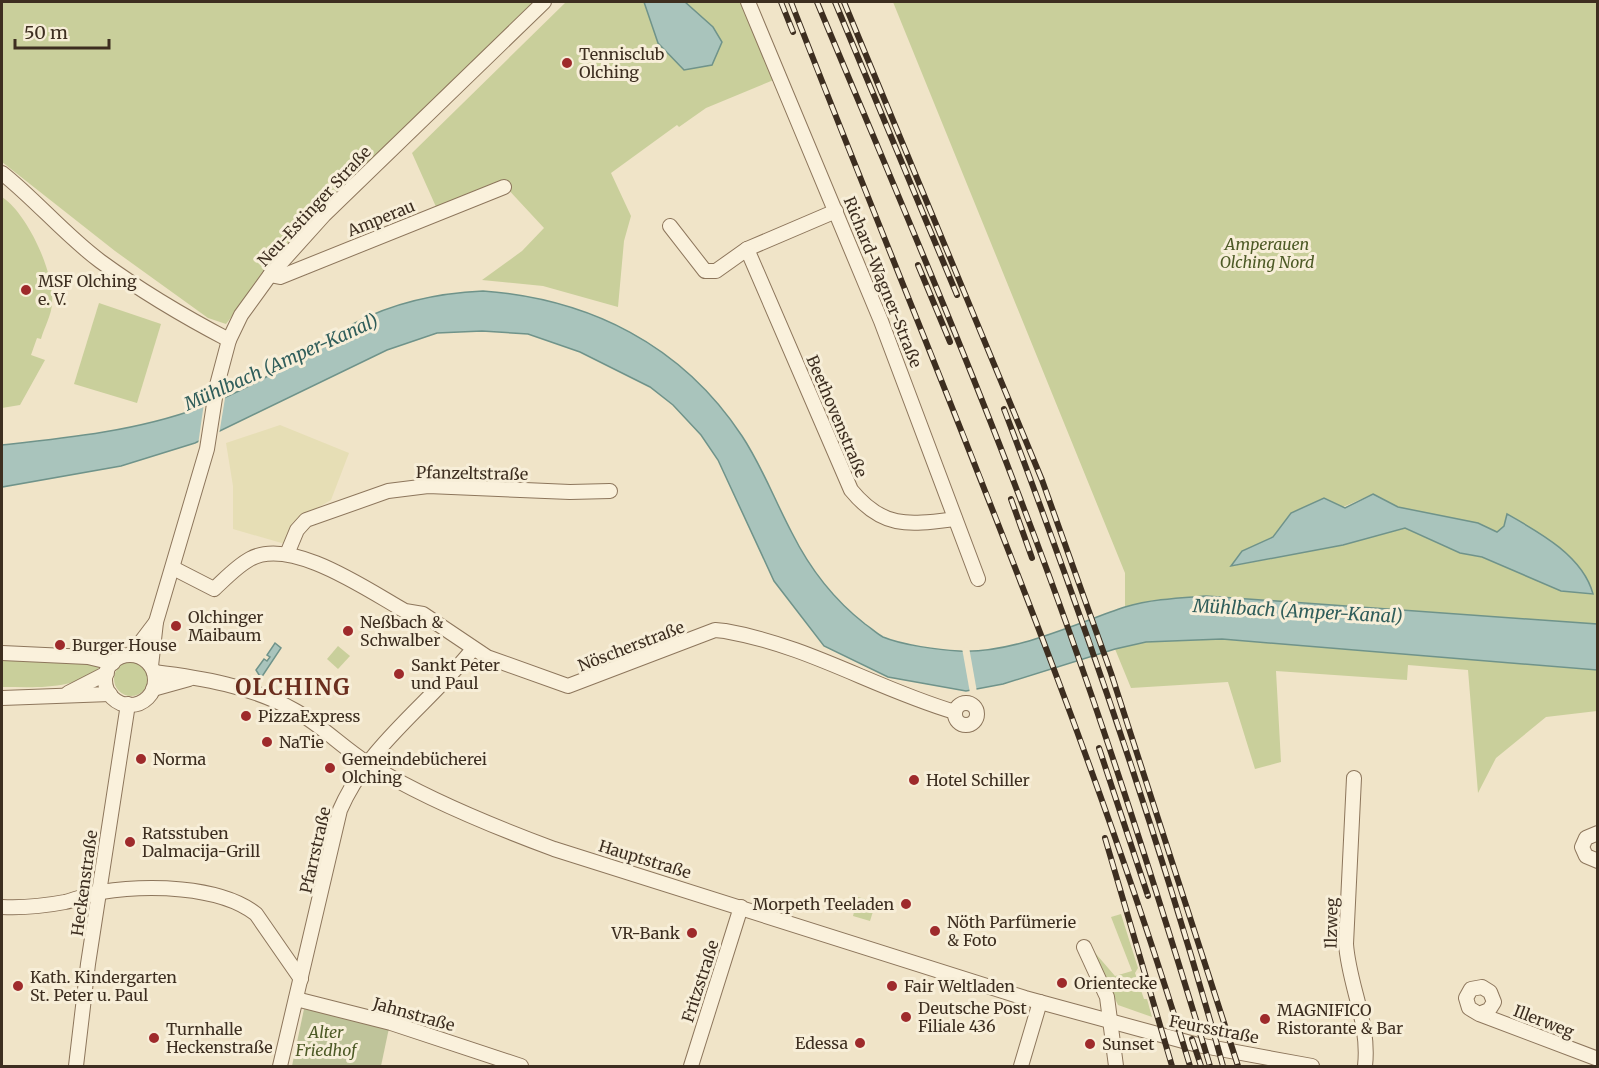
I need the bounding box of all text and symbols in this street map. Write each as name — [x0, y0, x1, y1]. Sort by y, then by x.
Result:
scale bar — [15, 12, 110, 50]
text: 50 m — [24, 21, 68, 44]
place label: Tennisclub Olching — [579, 44, 665, 82]
marker: Tennisclub Olching — [560, 56, 574, 70]
street label: Neu-Estinger Straße — [253, 142, 375, 270]
street label: Richard-Wagner-Straße — [839, 194, 927, 370]
street label: Amperau — [343, 195, 418, 241]
park label: Amperauen Olching Nord — [1220, 234, 1315, 272]
place label: MSF Olching e. V. — [38, 271, 137, 309]
marker: MSF Olching e. V. — [19, 283, 33, 297]
water label: Mühlbach (Amper-Kanal) — [179, 309, 382, 416]
street label: Beethovenstraße — [802, 352, 872, 480]
street label: Pfanzeltstraße — [416, 462, 528, 484]
water label: Mühlbach (Amper-Kanal) — [1191, 594, 1404, 628]
place label: Olchinger Maibaum — [188, 607, 263, 645]
place label: Neßbach & Schwalber — [360, 612, 443, 650]
street label: Nöscherstraße — [575, 617, 687, 675]
marker: Olchinger Maibaum — [169, 619, 183, 633]
marker: Neßbach & Schwalber — [341, 624, 355, 638]
place label: Burger House — [72, 635, 177, 655]
marker: Burger House — [53, 638, 67, 652]
place label: Sankt Peter und Paul — [411, 655, 500, 693]
marker: Sankt Peter und Paul — [392, 667, 406, 681]
district label: OLCHING — [235, 673, 351, 701]
place label: PizzaExpress — [258, 706, 361, 726]
marker: PizzaExpress — [239, 709, 253, 723]
place label: NaTie — [279, 732, 324, 752]
marker: NaTie — [260, 735, 274, 749]
place label: Norma — [153, 749, 207, 769]
place label: Gemeindebücherei Olching — [342, 749, 487, 787]
marker: Norma — [134, 752, 148, 766]
marker: Gemeindebücherei Olching — [323, 761, 337, 775]
place label: Hotel Schiller — [926, 770, 1030, 790]
marker: Hotel Schiller — [907, 773, 921, 787]
street label: Pfarrstraße — [295, 805, 335, 895]
place label: Ratsstuben Dalmacija-Grill — [142, 823, 260, 861]
street label: Heckenstraße — [67, 829, 101, 937]
marker: Ratsstuben Dalmacija-Grill — [123, 835, 137, 849]
street label: Hauptstraße — [596, 835, 694, 883]
place label: Morpeth Teeladen — [753, 894, 894, 914]
marker: Morpeth Teeladen — [899, 897, 913, 911]
street label: Ilzweg — [1321, 897, 1341, 949]
place label: Nöth Parfümerie & Foto — [947, 912, 1076, 950]
place label: VR-Bank — [610, 923, 681, 943]
marker: Nöth Parfümerie & Foto — [928, 924, 942, 938]
marker: VR-Bank — [685, 926, 699, 940]
street label: Fritzstraße — [677, 937, 723, 1025]
place label: Kath. Kindergarten St. Peter u. Paul — [30, 967, 177, 1005]
place label: Orientecke — [1074, 973, 1157, 993]
place label: Fair Weltladen — [904, 976, 1015, 996]
marker: Orientecke — [1055, 976, 1069, 990]
marker: Kath. Kindergarten St. Peter u. Paul — [11, 979, 25, 993]
marker: Fair Weltladen — [885, 979, 899, 993]
street label: Jahnstraße — [370, 993, 457, 1035]
place label: Deutsche Post Filiale 436 — [918, 998, 1028, 1036]
place label: MAGNIFICO Ristorante & Bar — [1277, 1000, 1403, 1038]
street label: Illerweg — [1511, 1000, 1577, 1042]
marker: Deutsche Post Filiale 436 — [899, 1010, 913, 1024]
street label: Feursstraße — [1167, 1010, 1261, 1048]
marker: MAGNIFICO Ristorante & Bar — [1258, 1012, 1272, 1026]
place label: Turnhalle Heckenstraße — [166, 1019, 273, 1057]
park label: Alter Friedhof — [294, 1022, 358, 1060]
marker: Turnhalle Heckenstraße — [147, 1031, 161, 1045]
place label: Edessa — [795, 1033, 848, 1053]
place label: Sunset — [1102, 1034, 1155, 1054]
marker: Edessa — [853, 1036, 867, 1050]
marker: Sunset — [1083, 1037, 1097, 1051]

